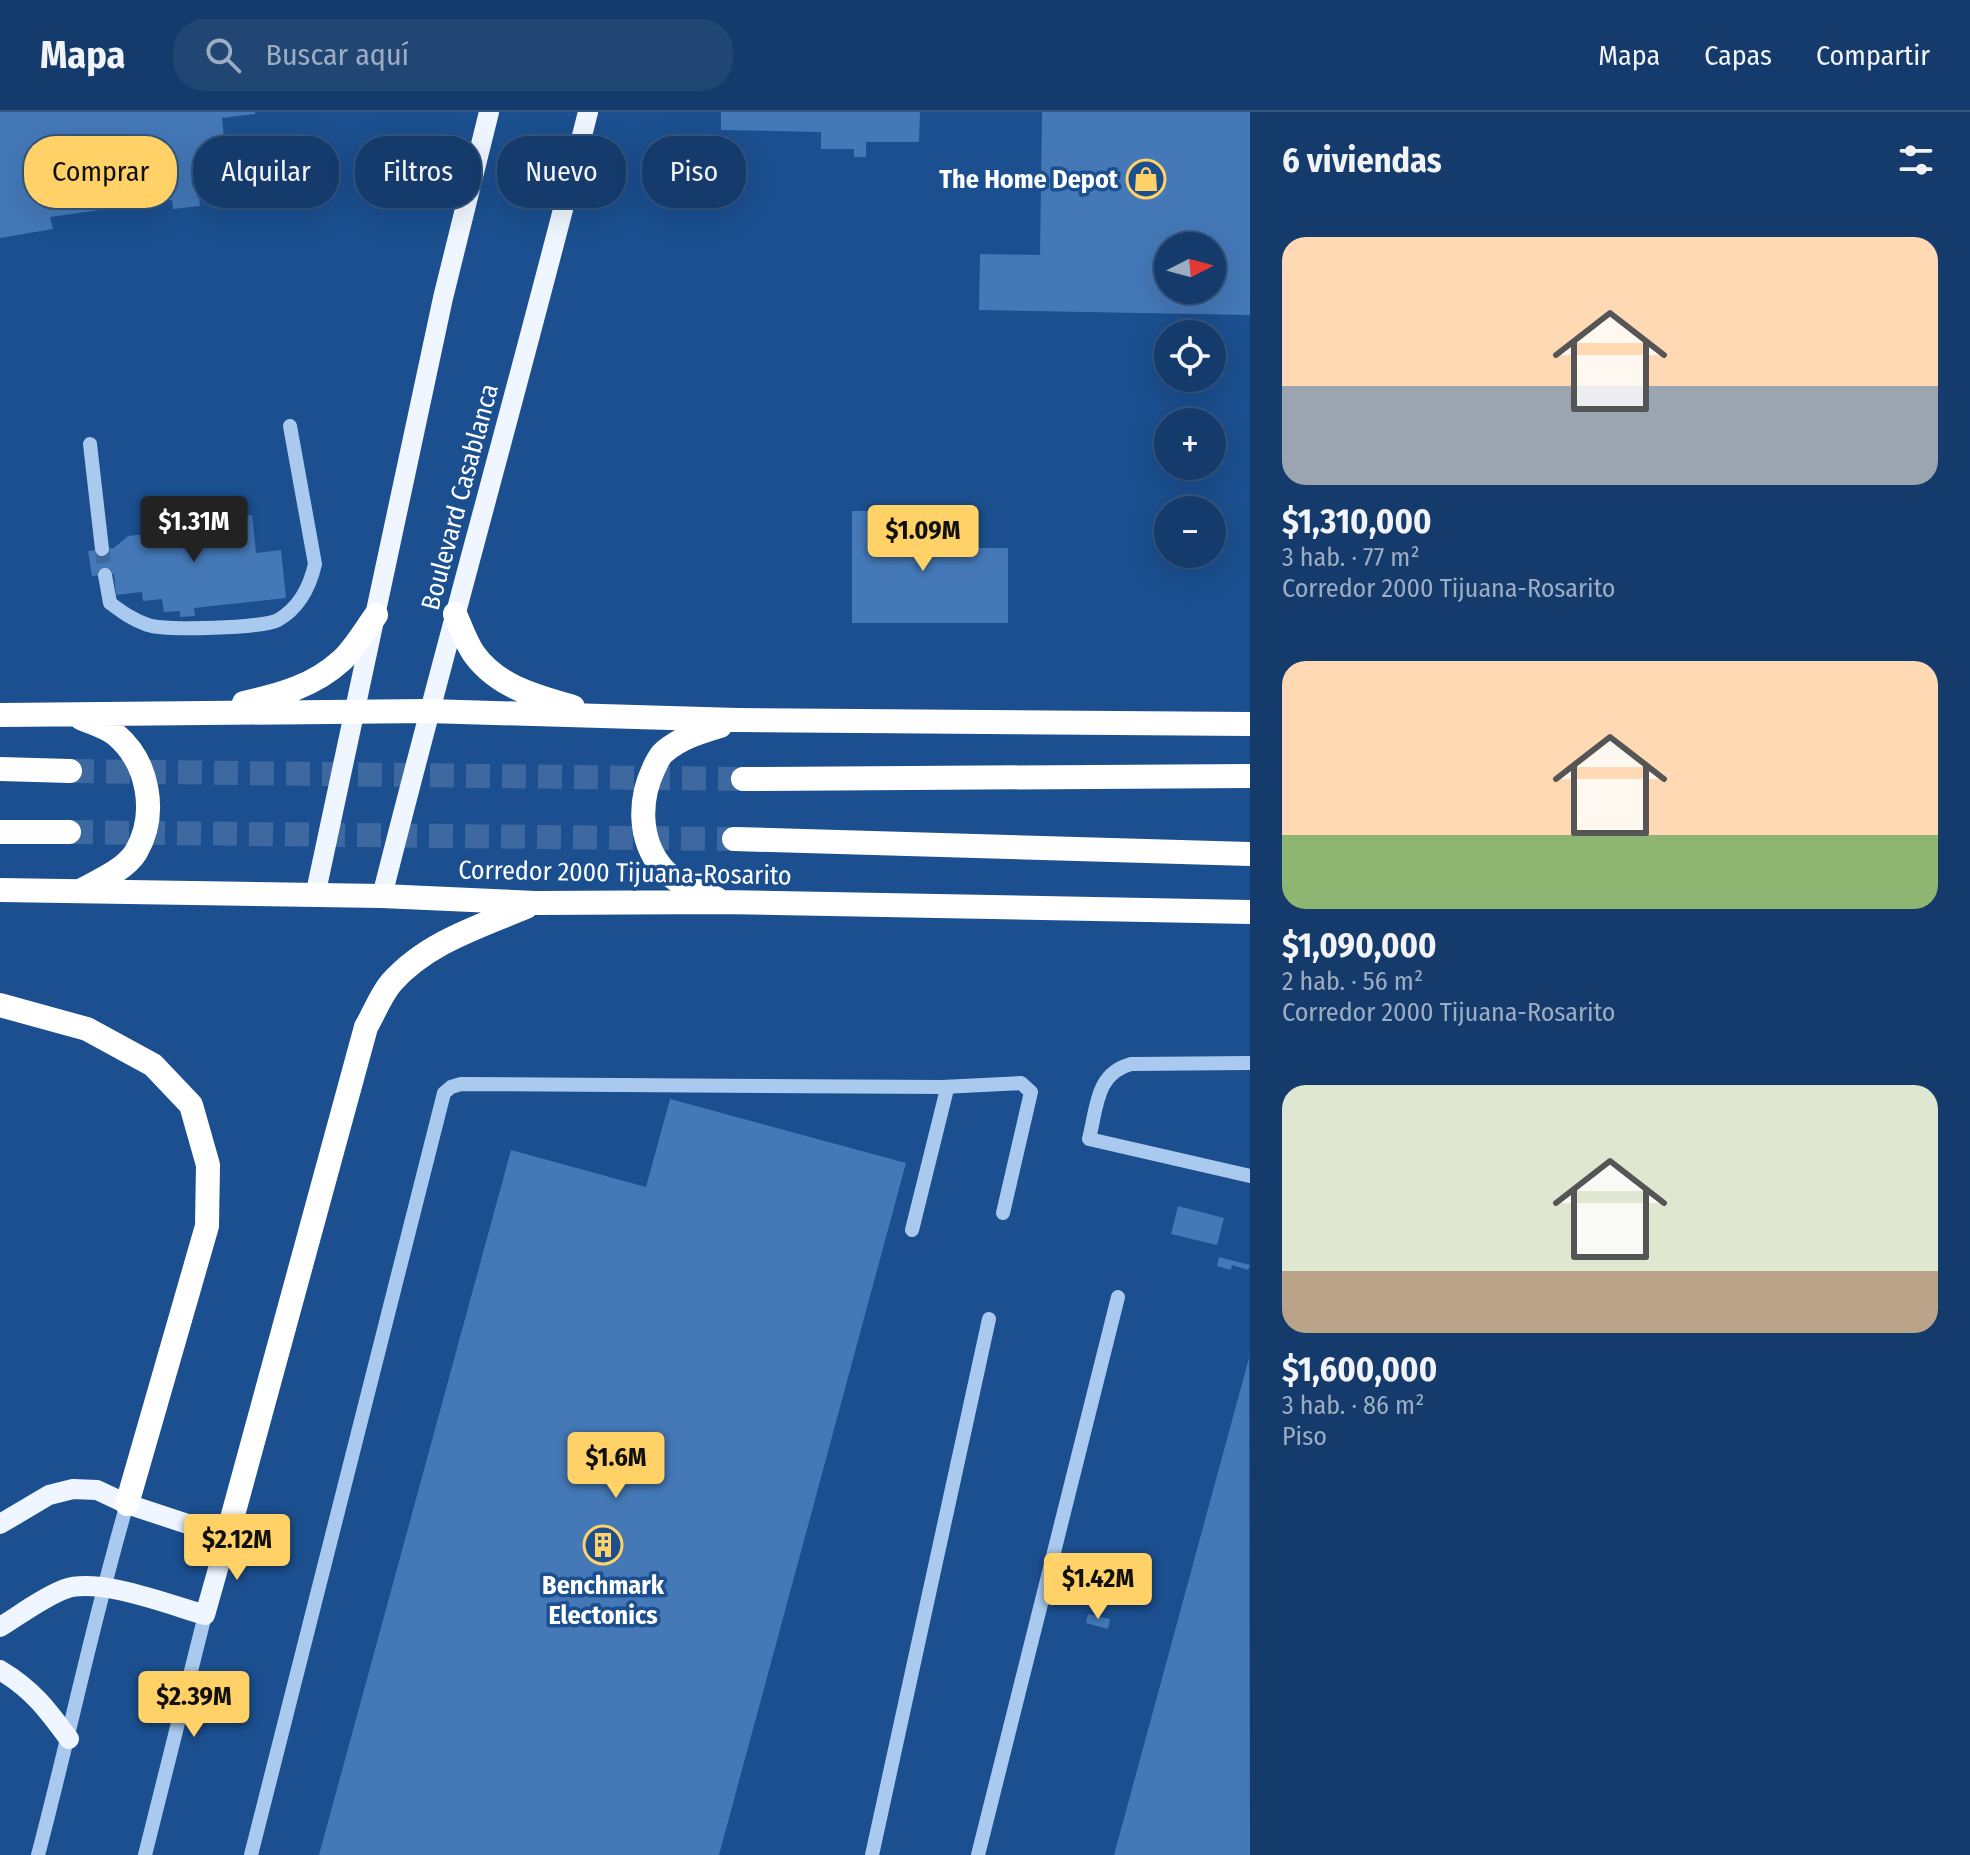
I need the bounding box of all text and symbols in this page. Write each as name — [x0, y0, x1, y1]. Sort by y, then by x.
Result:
search box — [173, 19, 733, 91]
text: Mapa — [40, 32, 125, 78]
icon: search — [201, 33, 245, 77]
text: Buscar aquí — [265, 37, 409, 73]
text: Mapa — [1598, 39, 1660, 72]
text: Capas — [1704, 39, 1772, 72]
text: Compartir — [1816, 39, 1930, 72]
chip: Comprar — [24, 136, 177, 208]
chip: Alquilar — [193, 136, 339, 208]
chip: Filtros — [355, 136, 481, 208]
chip: Nuevo — [497, 136, 626, 208]
chip: Piso — [642, 136, 746, 208]
icon: filters — [1894, 138, 1938, 182]
text: 6 viviendas — [1282, 140, 1442, 181]
shop icon: The Home Depot — [1125, 158, 1167, 200]
place label: The Home Depot — [939, 164, 1119, 195]
north arrow — [1154, 232, 1226, 304]
map controls — [1154, 232, 1226, 568]
icon: home — [1538, 289, 1682, 433]
button: locate — [1154, 320, 1226, 392]
street label: Boulevard Casablanca — [415, 380, 505, 614]
button: + — [1154, 408, 1226, 480]
pin: $1.31M — [129, 496, 259, 564]
button: − — [1154, 496, 1226, 568]
text: $1,310,000 — [1282, 501, 1432, 542]
pin: $1.09M — [858, 505, 988, 573]
text: $1.31M — [159, 506, 229, 537]
text: $1.09M — [886, 515, 960, 546]
text: 3 hab. · 77 m² — [1282, 542, 1420, 573]
text: Corredor 2000 Tijuana-Rosarito — [1282, 573, 1615, 604]
icon: home — [1538, 713, 1682, 857]
street label: Corredor 2000 Tijuana-Rosarito — [458, 855, 792, 891]
text: $1,090,000 — [1282, 925, 1437, 966]
text: 2 hab. · 56 m² — [1282, 966, 1423, 997]
text: Corredor 2000 Tijuana-Rosarito — [1282, 997, 1615, 1028]
icon: home — [1538, 1137, 1682, 1281]
text: $1,600,000 — [1282, 1349, 1437, 1390]
text: 3 hab. · 86 m² — [1282, 1390, 1424, 1421]
text: Piso — [1282, 1421, 1327, 1452]
pin: $1.6M — [560, 1432, 672, 1500]
text: $1.6M — [585, 1442, 647, 1473]
pin: $2.12M — [172, 1514, 302, 1582]
text: $2.12M — [202, 1524, 272, 1555]
building icon: Benchmark Electonics — [582, 1524, 624, 1566]
pin: $1.42M — [1033, 1553, 1163, 1621]
text: $1.42M — [1062, 1563, 1134, 1594]
place label: Benchmark Electonics — [542, 1570, 665, 1631]
pin: $2.39M — [129, 1671, 259, 1739]
text: $2.39M — [156, 1681, 232, 1712]

